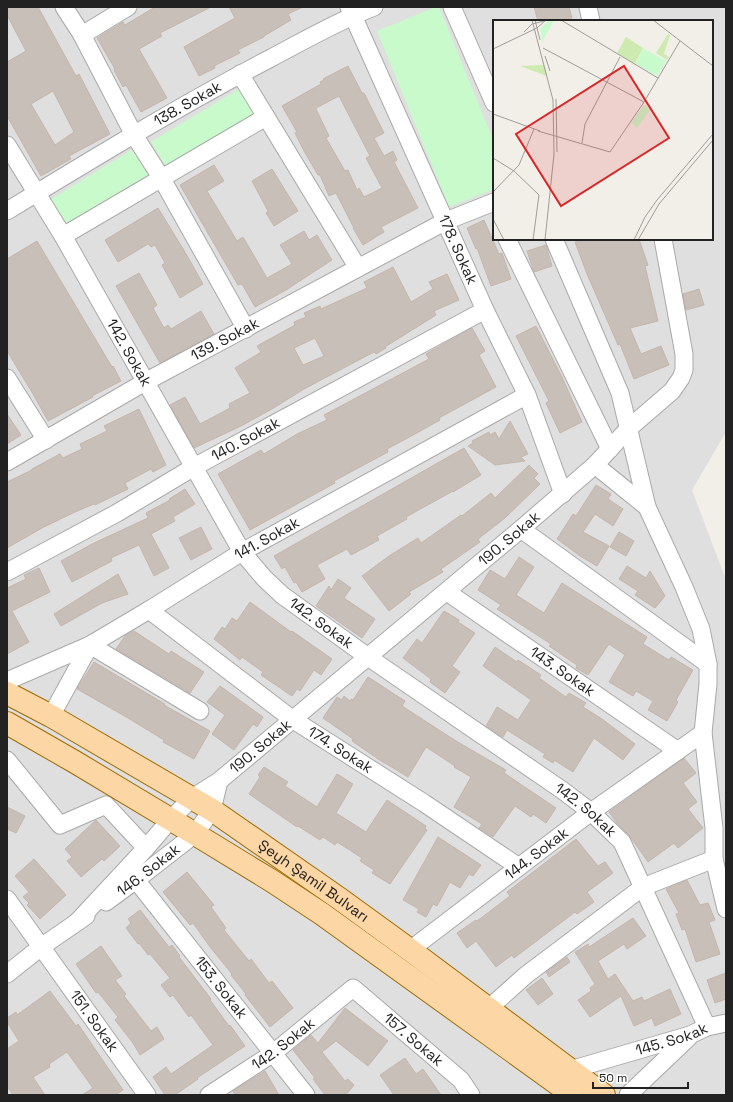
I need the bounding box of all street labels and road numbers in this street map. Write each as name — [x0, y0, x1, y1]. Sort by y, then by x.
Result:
street label: 138. Sokak — [150, 77, 225, 130]
street label: 178. Sokak — [434, 212, 482, 287]
street label: 139. Sokak — [187, 313, 262, 365]
street label: 142. Sokak — [103, 315, 156, 390]
street label: 140. Sokak — [208, 413, 283, 465]
street label: 190. Sokak — [474, 507, 544, 570]
street label: 141. Sokak — [230, 512, 303, 564]
street label: 142. Sokak — [285, 593, 357, 652]
street label: 143. Sokak — [526, 642, 599, 700]
street label: 190. Sokak — [225, 715, 295, 777]
street label: 174. Sokak — [304, 722, 377, 777]
street label: 142. Sokak — [551, 778, 621, 841]
street label: 144. Sokak — [500, 823, 572, 884]
street label: Şeyh Şamil Bulvarı — [255, 835, 373, 926]
street label: 146. Sokak — [113, 839, 184, 900]
street label: 153. Sokak — [191, 952, 252, 1022]
street label: 151. Sokak — [66, 986, 123, 1055]
street label: 157. Sokak — [380, 1008, 448, 1070]
street label: 142. Sokak — [248, 1013, 318, 1074]
street label: 145. Sokak — [633, 1018, 711, 1059]

